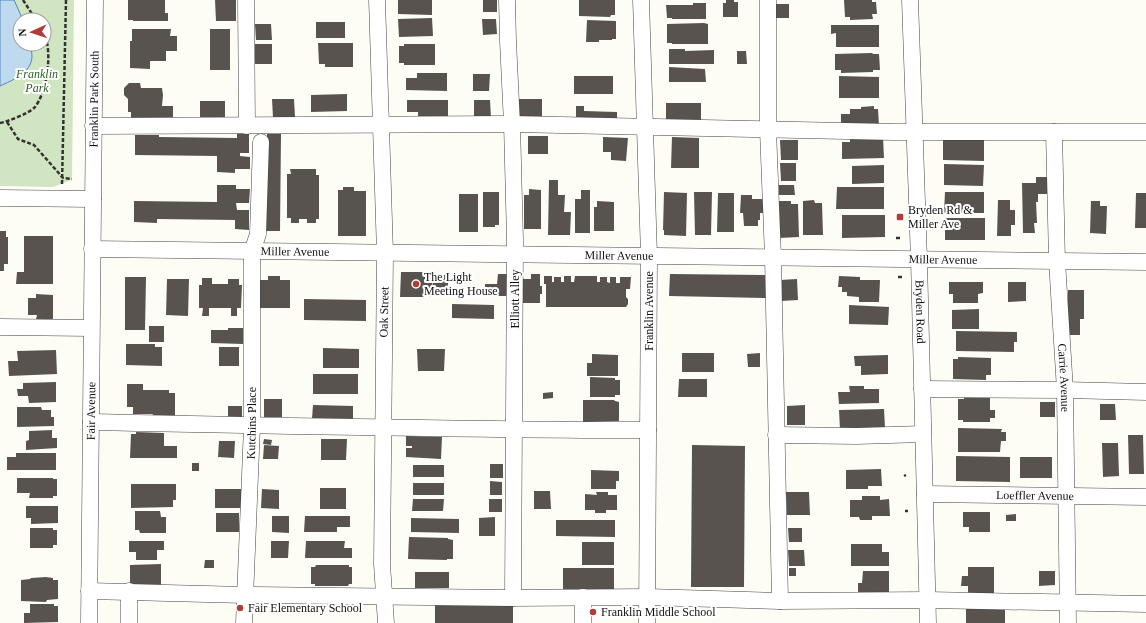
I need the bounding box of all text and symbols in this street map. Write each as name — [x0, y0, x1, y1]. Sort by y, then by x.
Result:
north arrow — [12, 12, 52, 52]
text: N — [16, 28, 28, 37]
street label: Franklin Park South — [87, 51, 102, 147]
park label: Franklin Park — [15, 67, 58, 95]
place label: Bryden Rd & Miller Ave — [908, 203, 973, 231]
marker: Bryden Rd & Miller Ave — [895, 212, 905, 222]
street label: Miller Avenue — [260, 244, 329, 259]
street label: Miller Avenue — [584, 248, 653, 263]
street label: Miller Avenue — [908, 252, 977, 267]
place label: The Light Meeting House — [424, 270, 498, 298]
street label: Elliott Alley — [508, 270, 522, 329]
street label: Franklin Avenue — [642, 271, 656, 351]
marker: The Light Meeting House — [411, 279, 421, 289]
street label: Bryden Road — [912, 280, 928, 344]
street label: Oak Street — [377, 286, 391, 338]
street label: Carrie Avenue — [1055, 343, 1072, 412]
street label: Fair Avenue — [84, 382, 98, 440]
street label: Kutchins Place — [244, 387, 259, 460]
street label: Loeffler Avenue — [996, 488, 1074, 503]
place label: Fair Elementary School — [248, 601, 363, 615]
marker: Fair Elementary School — [235, 603, 245, 613]
place label: Franklin Middle School — [601, 605, 716, 619]
marker: Franklin Middle School — [588, 607, 598, 617]

